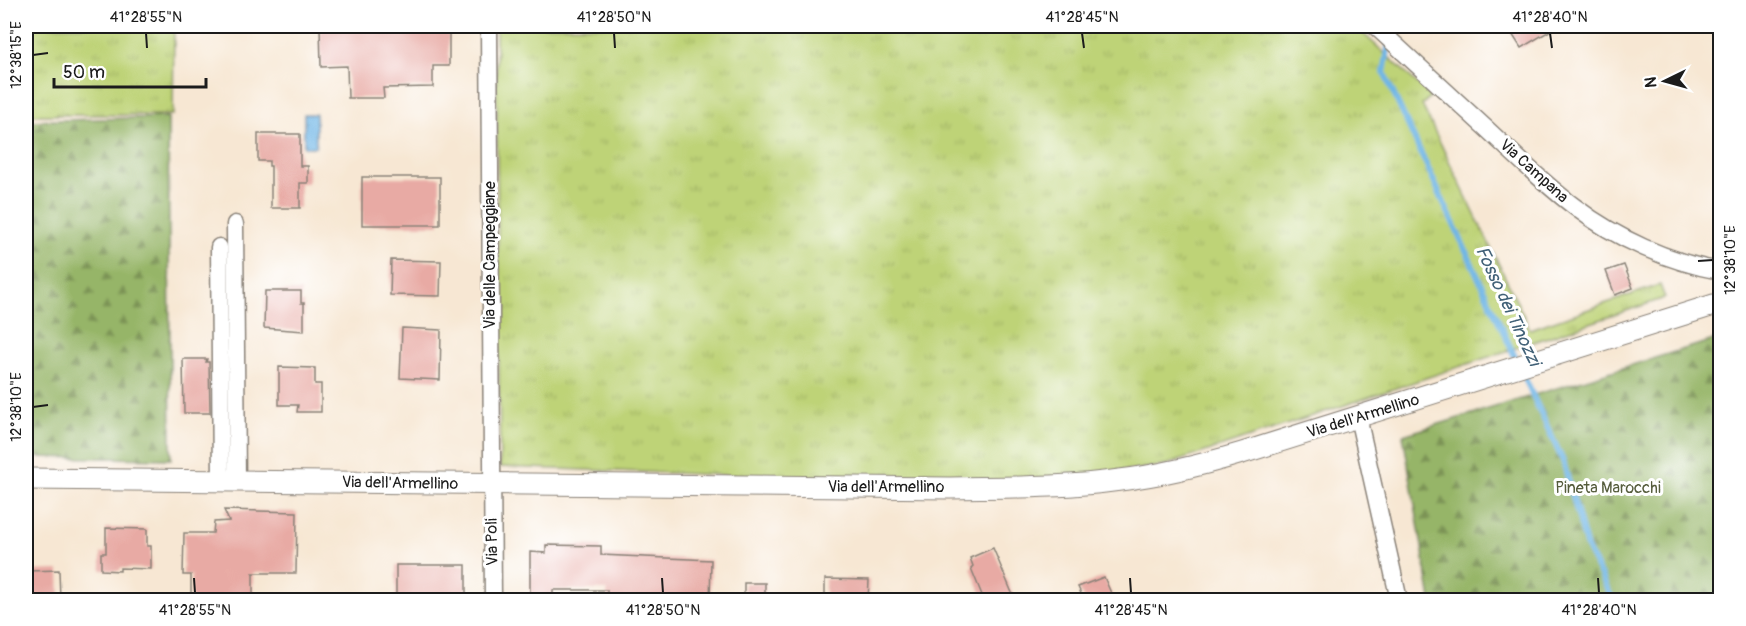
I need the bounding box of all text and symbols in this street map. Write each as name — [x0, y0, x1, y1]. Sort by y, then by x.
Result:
text: 41°28'55"N — [110, 8, 182, 27]
text: 41°28'50"N — [577, 8, 651, 27]
text: 41°28'45"N — [1045, 8, 1119, 27]
text: 41°28'40"N — [1512, 8, 1588, 27]
text: 12°38'15"E — [7, 21, 26, 89]
scale bar — [54, 51, 206, 89]
north arrow — [1635, 51, 1695, 111]
text: 50 m — [63, 61, 105, 84]
text: N — [1641, 76, 1661, 88]
street label: Via Campana — [1495, 135, 1573, 207]
street label: Via delle Campeggiane — [480, 181, 500, 329]
text: 12°38'10"E — [1721, 225, 1740, 295]
water label: Fosso dei Tinozzi — [1470, 242, 1547, 372]
text: 12°38'10"E — [7, 372, 26, 442]
street label: Via dell'Armellino — [1304, 389, 1422, 443]
street label: Via dell'Armellino — [342, 472, 459, 494]
street label: Via dell'Armellino — [828, 477, 945, 497]
park label: Pineta Marocchi — [1555, 478, 1661, 498]
street label: Via Poli — [482, 518, 502, 566]
text: 41°28'55"N — [159, 601, 231, 620]
text: 41°28'50"N — [626, 601, 700, 620]
text: 41°28'45"N — [1094, 601, 1168, 620]
text: 41°28'40"N — [1561, 601, 1637, 620]

